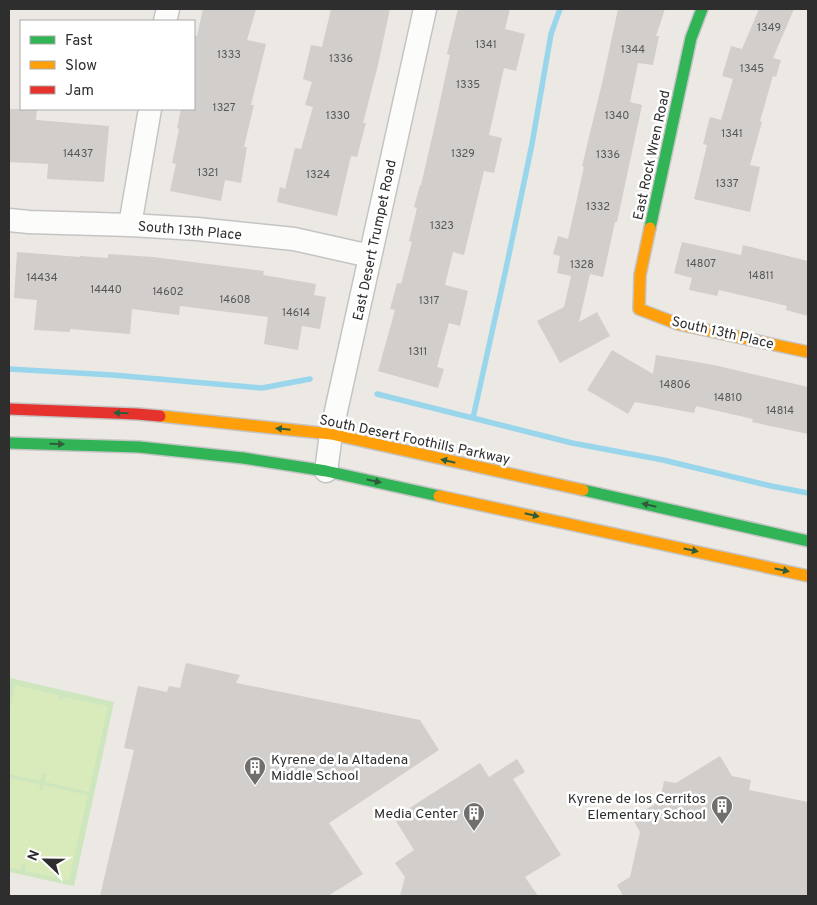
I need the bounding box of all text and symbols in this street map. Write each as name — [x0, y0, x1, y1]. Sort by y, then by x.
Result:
legend — [20, 20, 195, 110]
house number: 1349 — [757, 21, 781, 35]
text: Fast — [65, 32, 93, 51]
house number: 1341 — [475, 38, 497, 52]
house number: 1344 — [621, 43, 645, 57]
house number: 1333 — [217, 48, 241, 62]
house number: 1336 — [329, 52, 353, 66]
text: Slow — [65, 57, 97, 76]
house number: 1345 — [740, 62, 764, 76]
house number: 1335 — [456, 78, 480, 92]
text: Jam — [65, 82, 94, 101]
street label: East Rock Wren Road — [630, 89, 675, 222]
house number: 1327 — [213, 101, 236, 115]
house number: 1330 — [326, 109, 350, 123]
house number: 1340 — [605, 109, 629, 123]
house number: 1341 — [721, 127, 743, 141]
house number: 14437 — [63, 147, 93, 161]
house number: 1329 — [451, 147, 475, 161]
house number: 1336 — [596, 148, 620, 162]
street label: East Desert Trumpet Road — [350, 158, 401, 322]
house number: 1321 — [197, 166, 219, 180]
house number: 1324 — [306, 168, 330, 182]
house number: 1337 — [716, 177, 739, 191]
house number: 1332 — [586, 200, 610, 214]
street label: South 13th Place — [137, 218, 243, 245]
house number: 1323 — [430, 219, 454, 233]
house number: 14807 — [686, 257, 716, 271]
house number: 1328 — [570, 258, 594, 272]
house number: 14811 — [748, 269, 774, 283]
house number: 14434 — [27, 271, 58, 285]
house number: 14440 — [90, 283, 122, 297]
house number: 14602 — [152, 285, 184, 299]
house number: 14608 — [219, 293, 251, 307]
house number: 1317 — [419, 294, 440, 308]
house number: 14614 — [282, 306, 310, 320]
street label: South 13th Place — [670, 313, 775, 353]
house number: 1311 — [409, 345, 427, 359]
house number: 14806 — [660, 378, 690, 392]
house number: 14810 — [714, 391, 742, 405]
house number: 14814 — [766, 404, 794, 418]
one-way arrow — [113, 409, 129, 417]
street label: South Desert Foothills Parkway — [318, 412, 512, 469]
one-way arrow — [274, 425, 290, 433]
one-way arrow — [50, 440, 66, 448]
one-way arrow — [440, 457, 455, 465]
one-way arrow — [366, 477, 381, 485]
one-way arrow — [641, 501, 656, 509]
one-way arrow — [525, 512, 541, 520]
one-way arrow — [684, 547, 700, 555]
one-way arrow — [775, 567, 791, 575]
place label: Kyrene de la Altadena Middle School — [271, 752, 408, 785]
building icon: Kyrene de la Altadena Middle School — [243, 755, 267, 786]
place label: Kyrene de los Cerritos Elementary School — [568, 791, 706, 824]
building icon: Kyrene de los Cerritos Elementary School — [710, 794, 734, 825]
building icon: Media Center — [462, 801, 486, 832]
place label: Media Center — [374, 806, 459, 823]
north arrow — [20, 835, 70, 885]
text: N — [25, 848, 44, 864]

